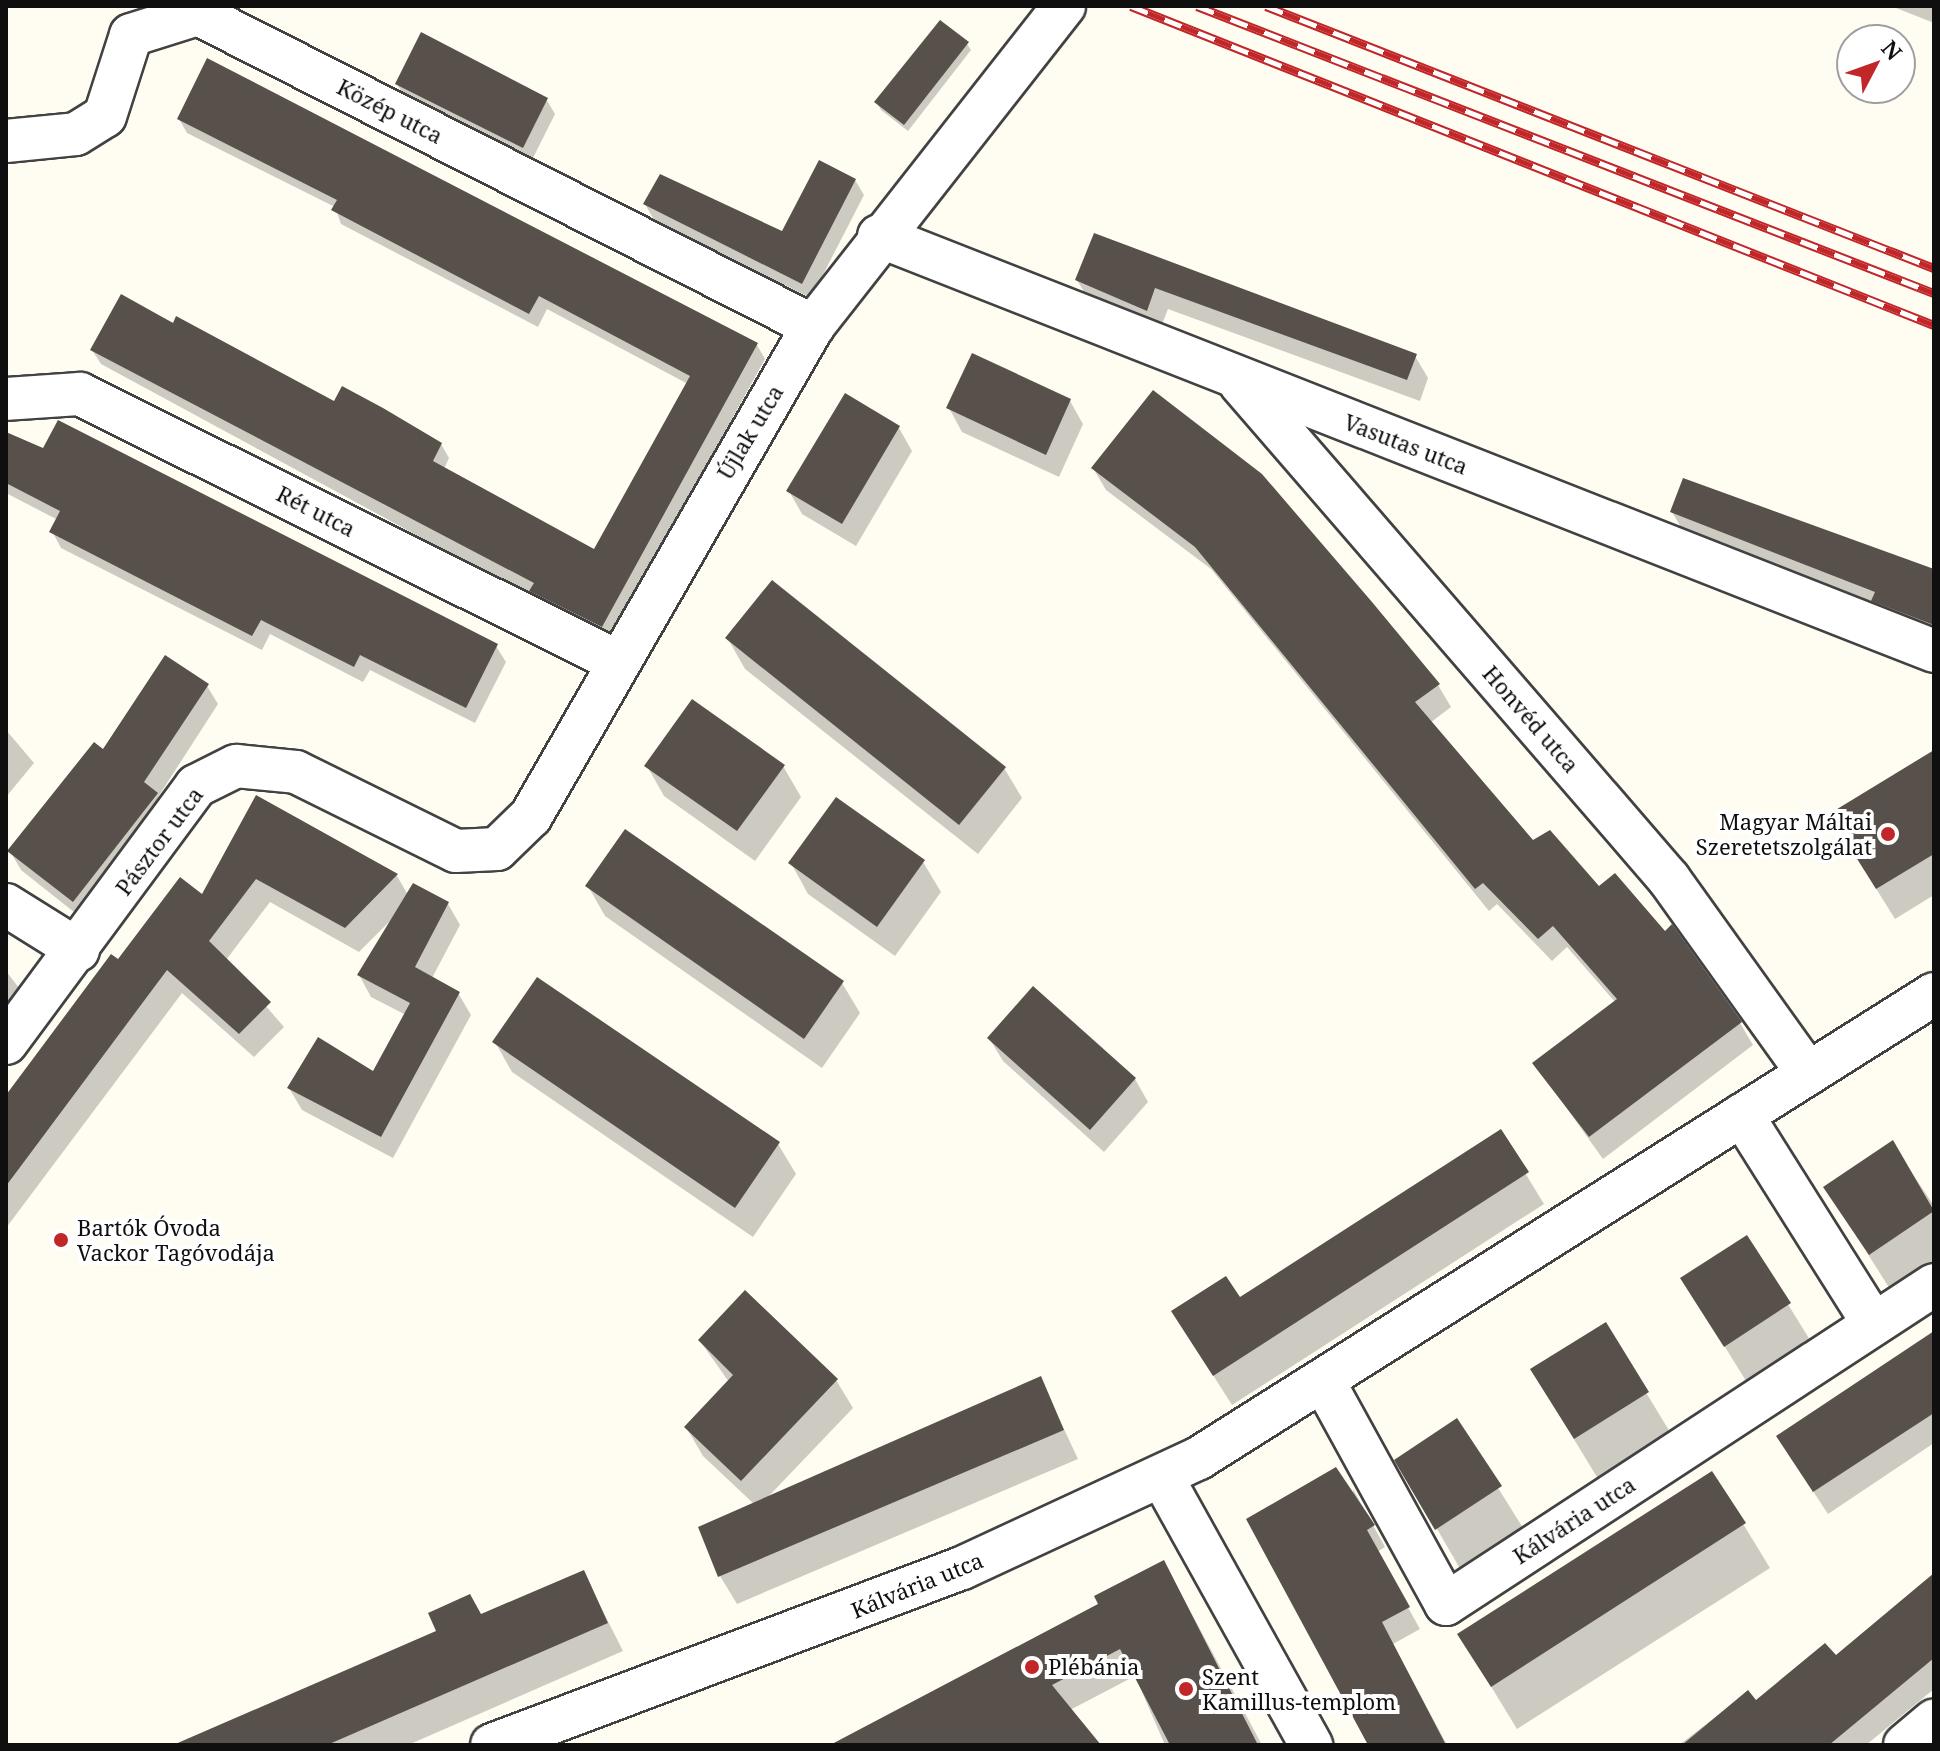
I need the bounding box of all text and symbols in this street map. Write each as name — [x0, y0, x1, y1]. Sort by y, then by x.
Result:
north arrow — [1836, 24, 1916, 104]
text: N — [1876, 33, 1910, 66]
street label: Közép utca — [333, 73, 447, 149]
street label: Újlak utca — [712, 380, 788, 484]
street label: Vasutas utca — [1340, 408, 1472, 480]
street label: Rét utca — [272, 480, 360, 542]
street label: Honvéd utca — [1477, 660, 1585, 778]
street label: Pásztor utca — [110, 782, 208, 900]
place label: Magyar Máltai Szeretetszolgálat — [1696, 808, 1872, 860]
marker: Magyar Máltai Szeretetszolgálat — [1879, 825, 1897, 843]
place label: Bartók Óvoda Vackor Tagóvodája — [77, 1214, 275, 1266]
marker: Bartók Óvoda Vackor Tagóvodája — [52, 1231, 70, 1249]
street label: Kálvária utca — [1508, 1471, 1640, 1569]
street label: Kálvária utca — [847, 1547, 987, 1623]
place label: Plébánia — [1048, 1654, 1139, 1680]
marker: Plébánia — [1023, 1658, 1041, 1676]
place label: Szent Kamillus-templom — [1202, 1663, 1396, 1714]
marker: Szent Kamillus-templom — [1177, 1680, 1195, 1698]

